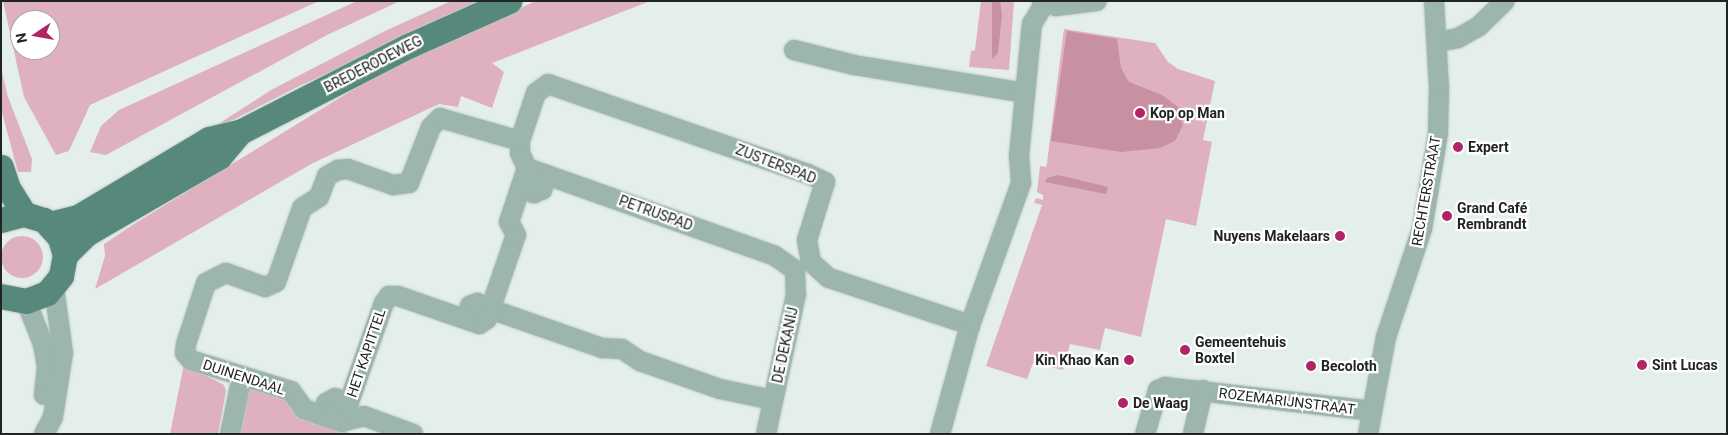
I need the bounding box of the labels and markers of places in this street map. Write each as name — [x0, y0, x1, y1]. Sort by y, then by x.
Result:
place label: Kop op Man — [1150, 105, 1225, 121]
marker: Kop op Man — [1134, 107, 1146, 119]
place label: Expert — [1468, 139, 1509, 155]
marker: Expert — [1452, 141, 1464, 153]
place label: Grand Café Rembrandt — [1457, 200, 1527, 232]
marker: Grand Café Rembrandt — [1441, 210, 1453, 222]
place label: Nuyens Makelaars — [1214, 228, 1330, 244]
marker: Nuyens Makelaars — [1334, 230, 1346, 242]
place label: Gemeentehuis Boxtel — [1195, 334, 1286, 367]
marker: Gemeentehuis Boxtel — [1179, 344, 1191, 356]
place label: Kin Khao Kan — [1035, 352, 1119, 368]
marker: Kin Khao Kan — [1123, 354, 1135, 366]
place label: Sint Lucas — [1652, 357, 1718, 373]
place label: Becoloth — [1321, 358, 1377, 374]
marker: Sint Lucas — [1636, 359, 1648, 371]
marker: Becoloth — [1305, 360, 1317, 372]
place label: De Waag — [1133, 395, 1188, 411]
marker: De Waag — [1117, 397, 1129, 409]

